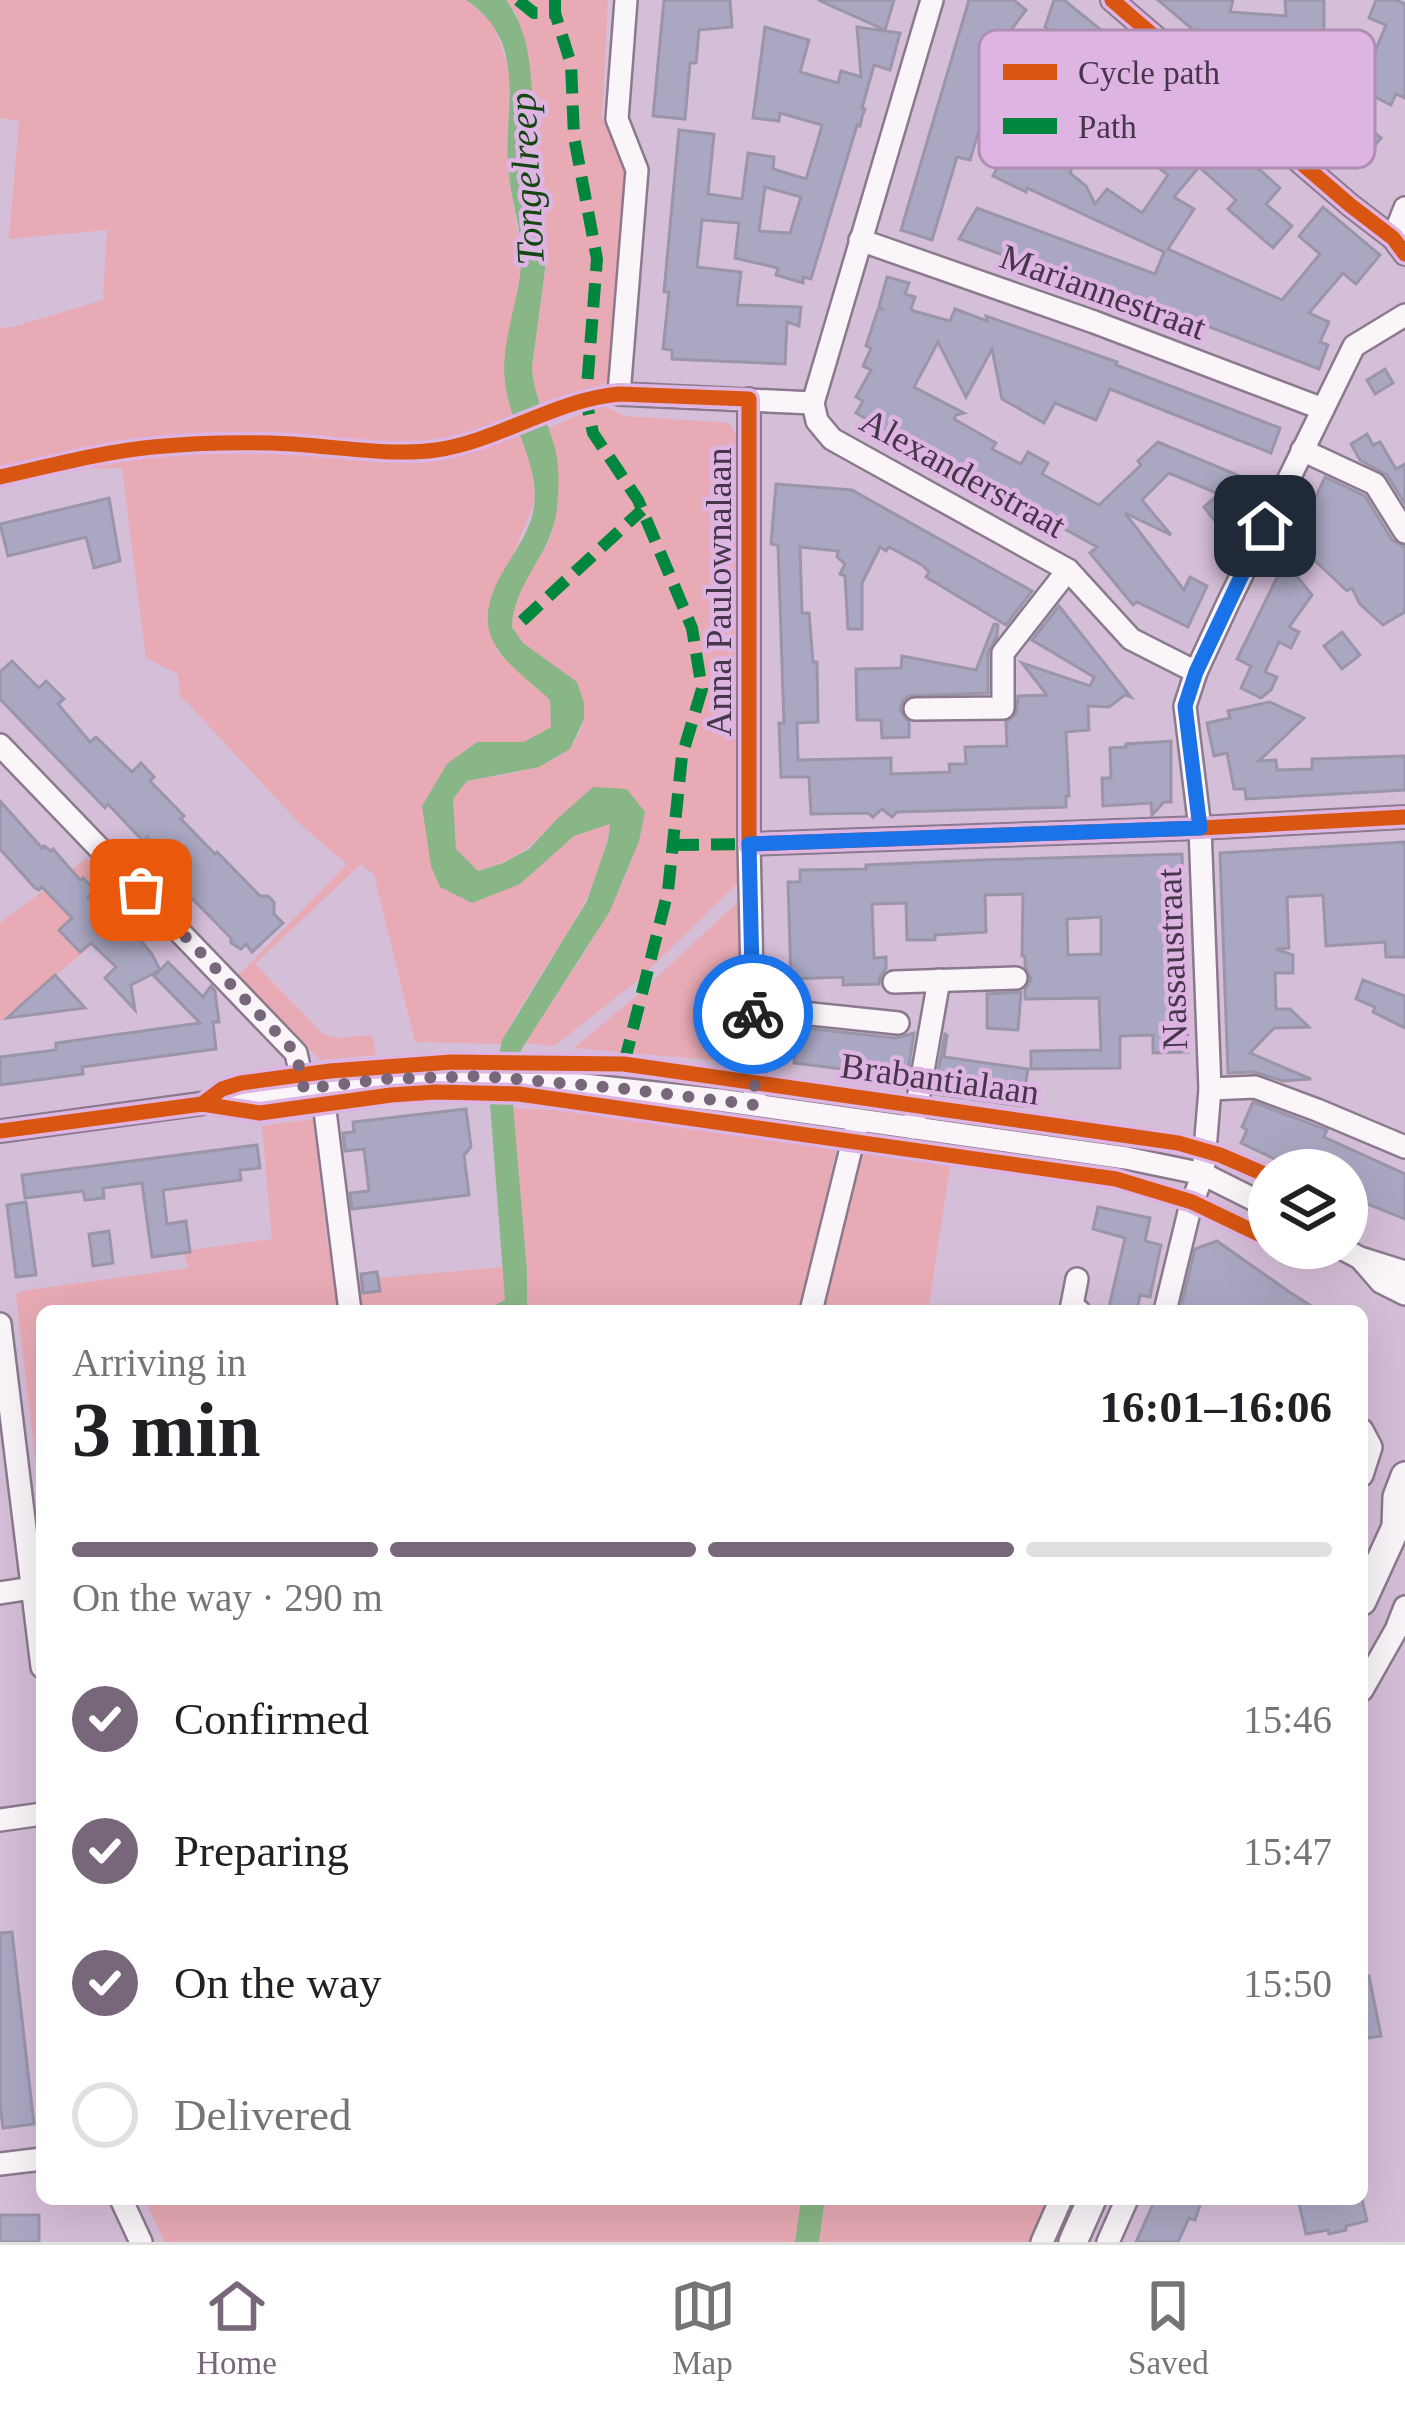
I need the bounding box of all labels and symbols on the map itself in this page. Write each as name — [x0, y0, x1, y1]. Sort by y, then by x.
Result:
legend — [979, 30, 1375, 168]
text: Cycle path — [1078, 55, 1221, 91]
water label: Tongelreep — [500, 92, 553, 266]
text: Path — [1078, 109, 1137, 145]
street label: Mariannestraat — [995, 236, 1211, 348]
street label: Alexanderstraat — [854, 400, 1072, 546]
street label: Anna Paulownalaan — [699, 448, 739, 736]
pin — [1214, 475, 1316, 577]
pin — [90, 839, 192, 941]
street label: Nassaustraat — [1149, 867, 1195, 1051]
courier — [693, 954, 813, 1074]
street label: Brabantialaan — [838, 1045, 1042, 1113]

